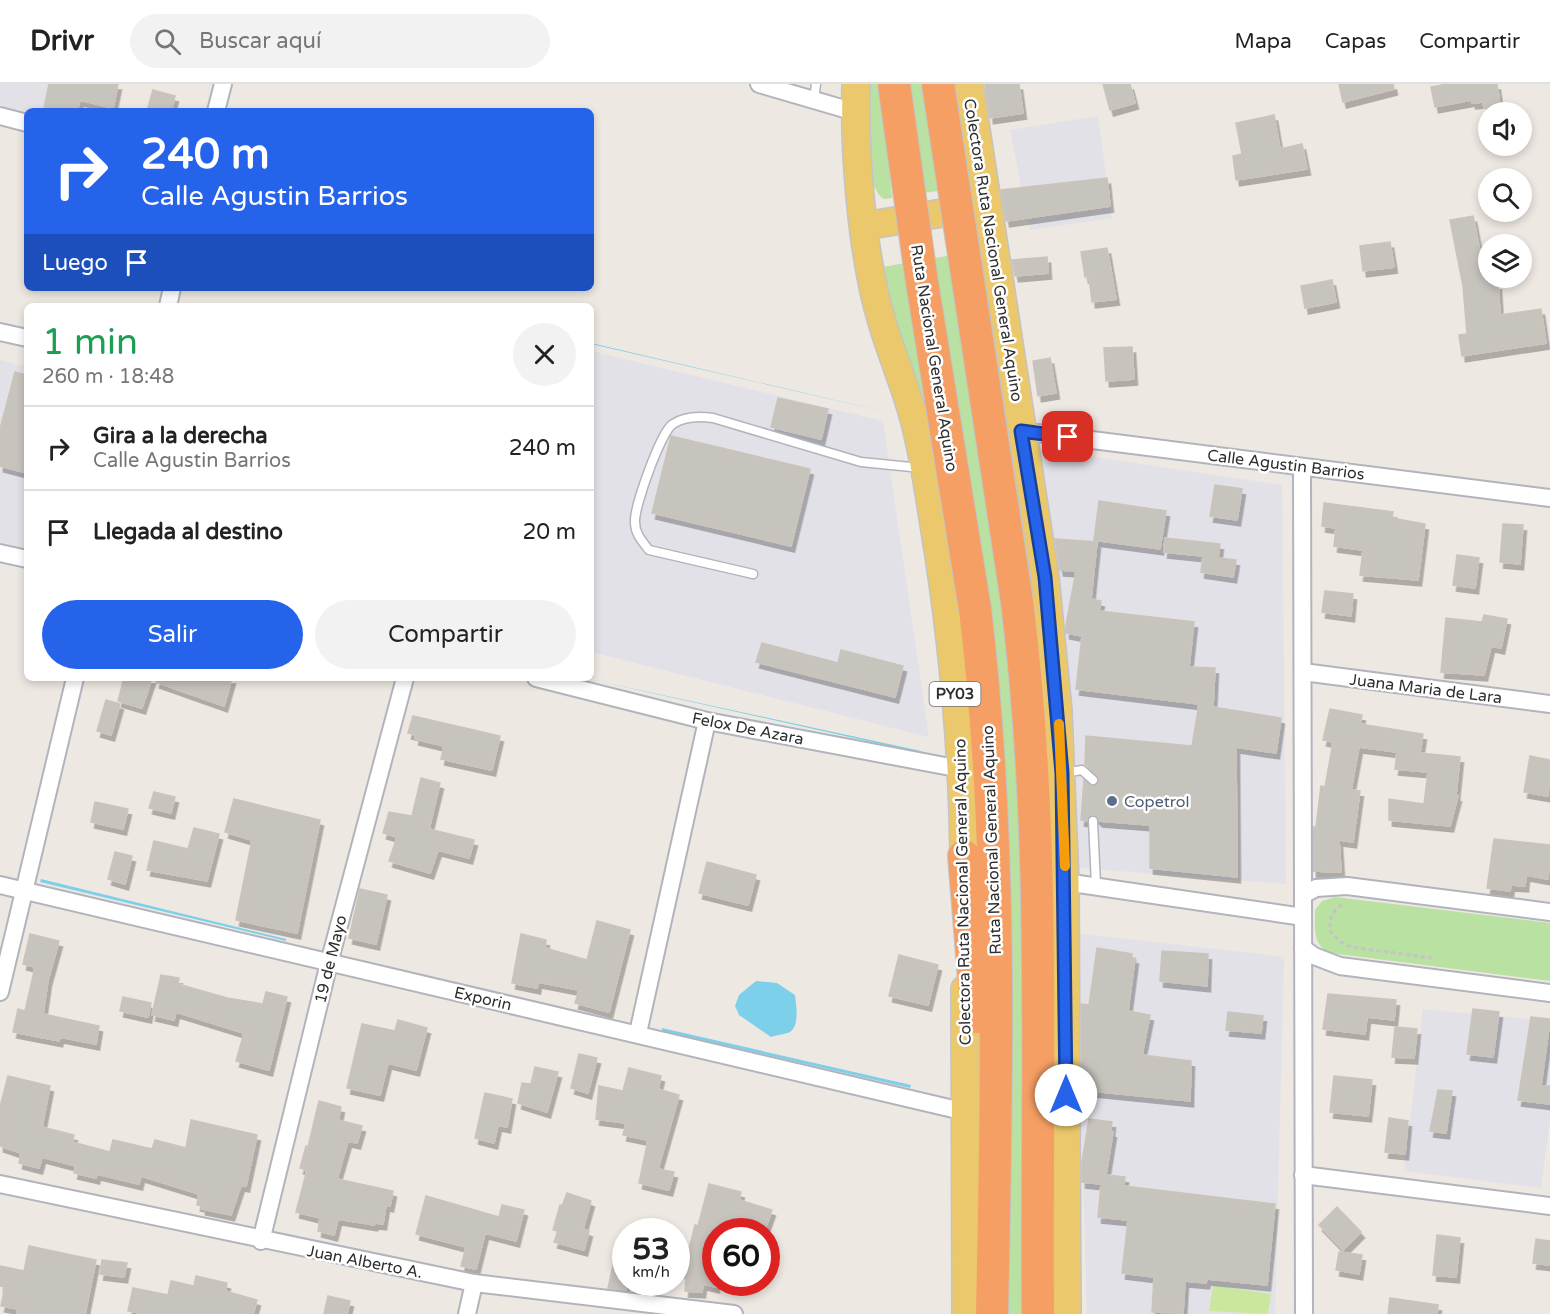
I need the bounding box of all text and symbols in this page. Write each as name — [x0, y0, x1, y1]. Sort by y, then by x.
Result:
search box — [130, 14, 550, 68]
text: Drivr — [30, 24, 94, 58]
icon: search — [151, 25, 184, 58]
text: Buscar aquí — [199, 28, 321, 54]
text: Mapa — [1235, 29, 1292, 54]
text: Capas — [1325, 29, 1386, 54]
text: Compartir — [1419, 29, 1520, 54]
street label: Colectora Ruta Nacional General Aquino — [959, 97, 1027, 403]
map controls — [1478, 102, 1532, 288]
button: sound — [1478, 102, 1532, 156]
text: 240 m — [141, 129, 270, 180]
icon: right — [42, 132, 120, 210]
button: search — [1478, 168, 1532, 222]
text: Calle Agustin Barrios — [141, 180, 408, 213]
button: layers — [1478, 234, 1532, 288]
street label: Ruta Nacional General Aquino — [906, 243, 962, 473]
icon: arrive — [120, 246, 153, 279]
text: Luego — [42, 250, 108, 276]
text: 1 min — [42, 321, 138, 364]
button: close — [513, 323, 576, 386]
text: 260 m · 18:48 — [42, 365, 174, 389]
pin — [1042, 411, 1093, 462]
icon: arrive — [1051, 420, 1084, 453]
text: Gira a la derecha — [93, 423, 268, 449]
icon: right — [42, 432, 75, 465]
text: 240 m — [509, 435, 576, 461]
street label: Calle Agustin Barrios — [1206, 445, 1366, 485]
text: Calle Agustin Barrios — [93, 449, 291, 473]
icon: arrive — [42, 516, 75, 549]
text: Llegada al destino — [93, 519, 283, 545]
text: 20 m — [522, 519, 576, 545]
button: Salir — [42, 600, 303, 669]
button: Compartir — [315, 600, 576, 669]
street label: Juana Maria de Lara — [1349, 670, 1503, 708]
road number: PY03 — [930, 682, 980, 706]
street label: Felox De Azara — [690, 708, 805, 750]
street label: Ruta Nacional General Aquino — [978, 725, 1006, 955]
street label: Colectora Ruta Nacional General Aquino — [950, 738, 976, 1046]
place label: Copetrol — [1124, 792, 1189, 812]
marker: Copetrol — [1105, 794, 1119, 808]
street label: 19 de Mayo — [310, 913, 352, 1005]
street label: Exporin — [452, 983, 514, 1015]
position arrow — [1034, 1063, 1098, 1127]
speed limit sign: 60 — [702, 1218, 780, 1296]
text: 53 — [632, 1231, 670, 1268]
street label: Juan Alberto A. — [305, 1241, 424, 1283]
text: km/h — [632, 1263, 670, 1281]

